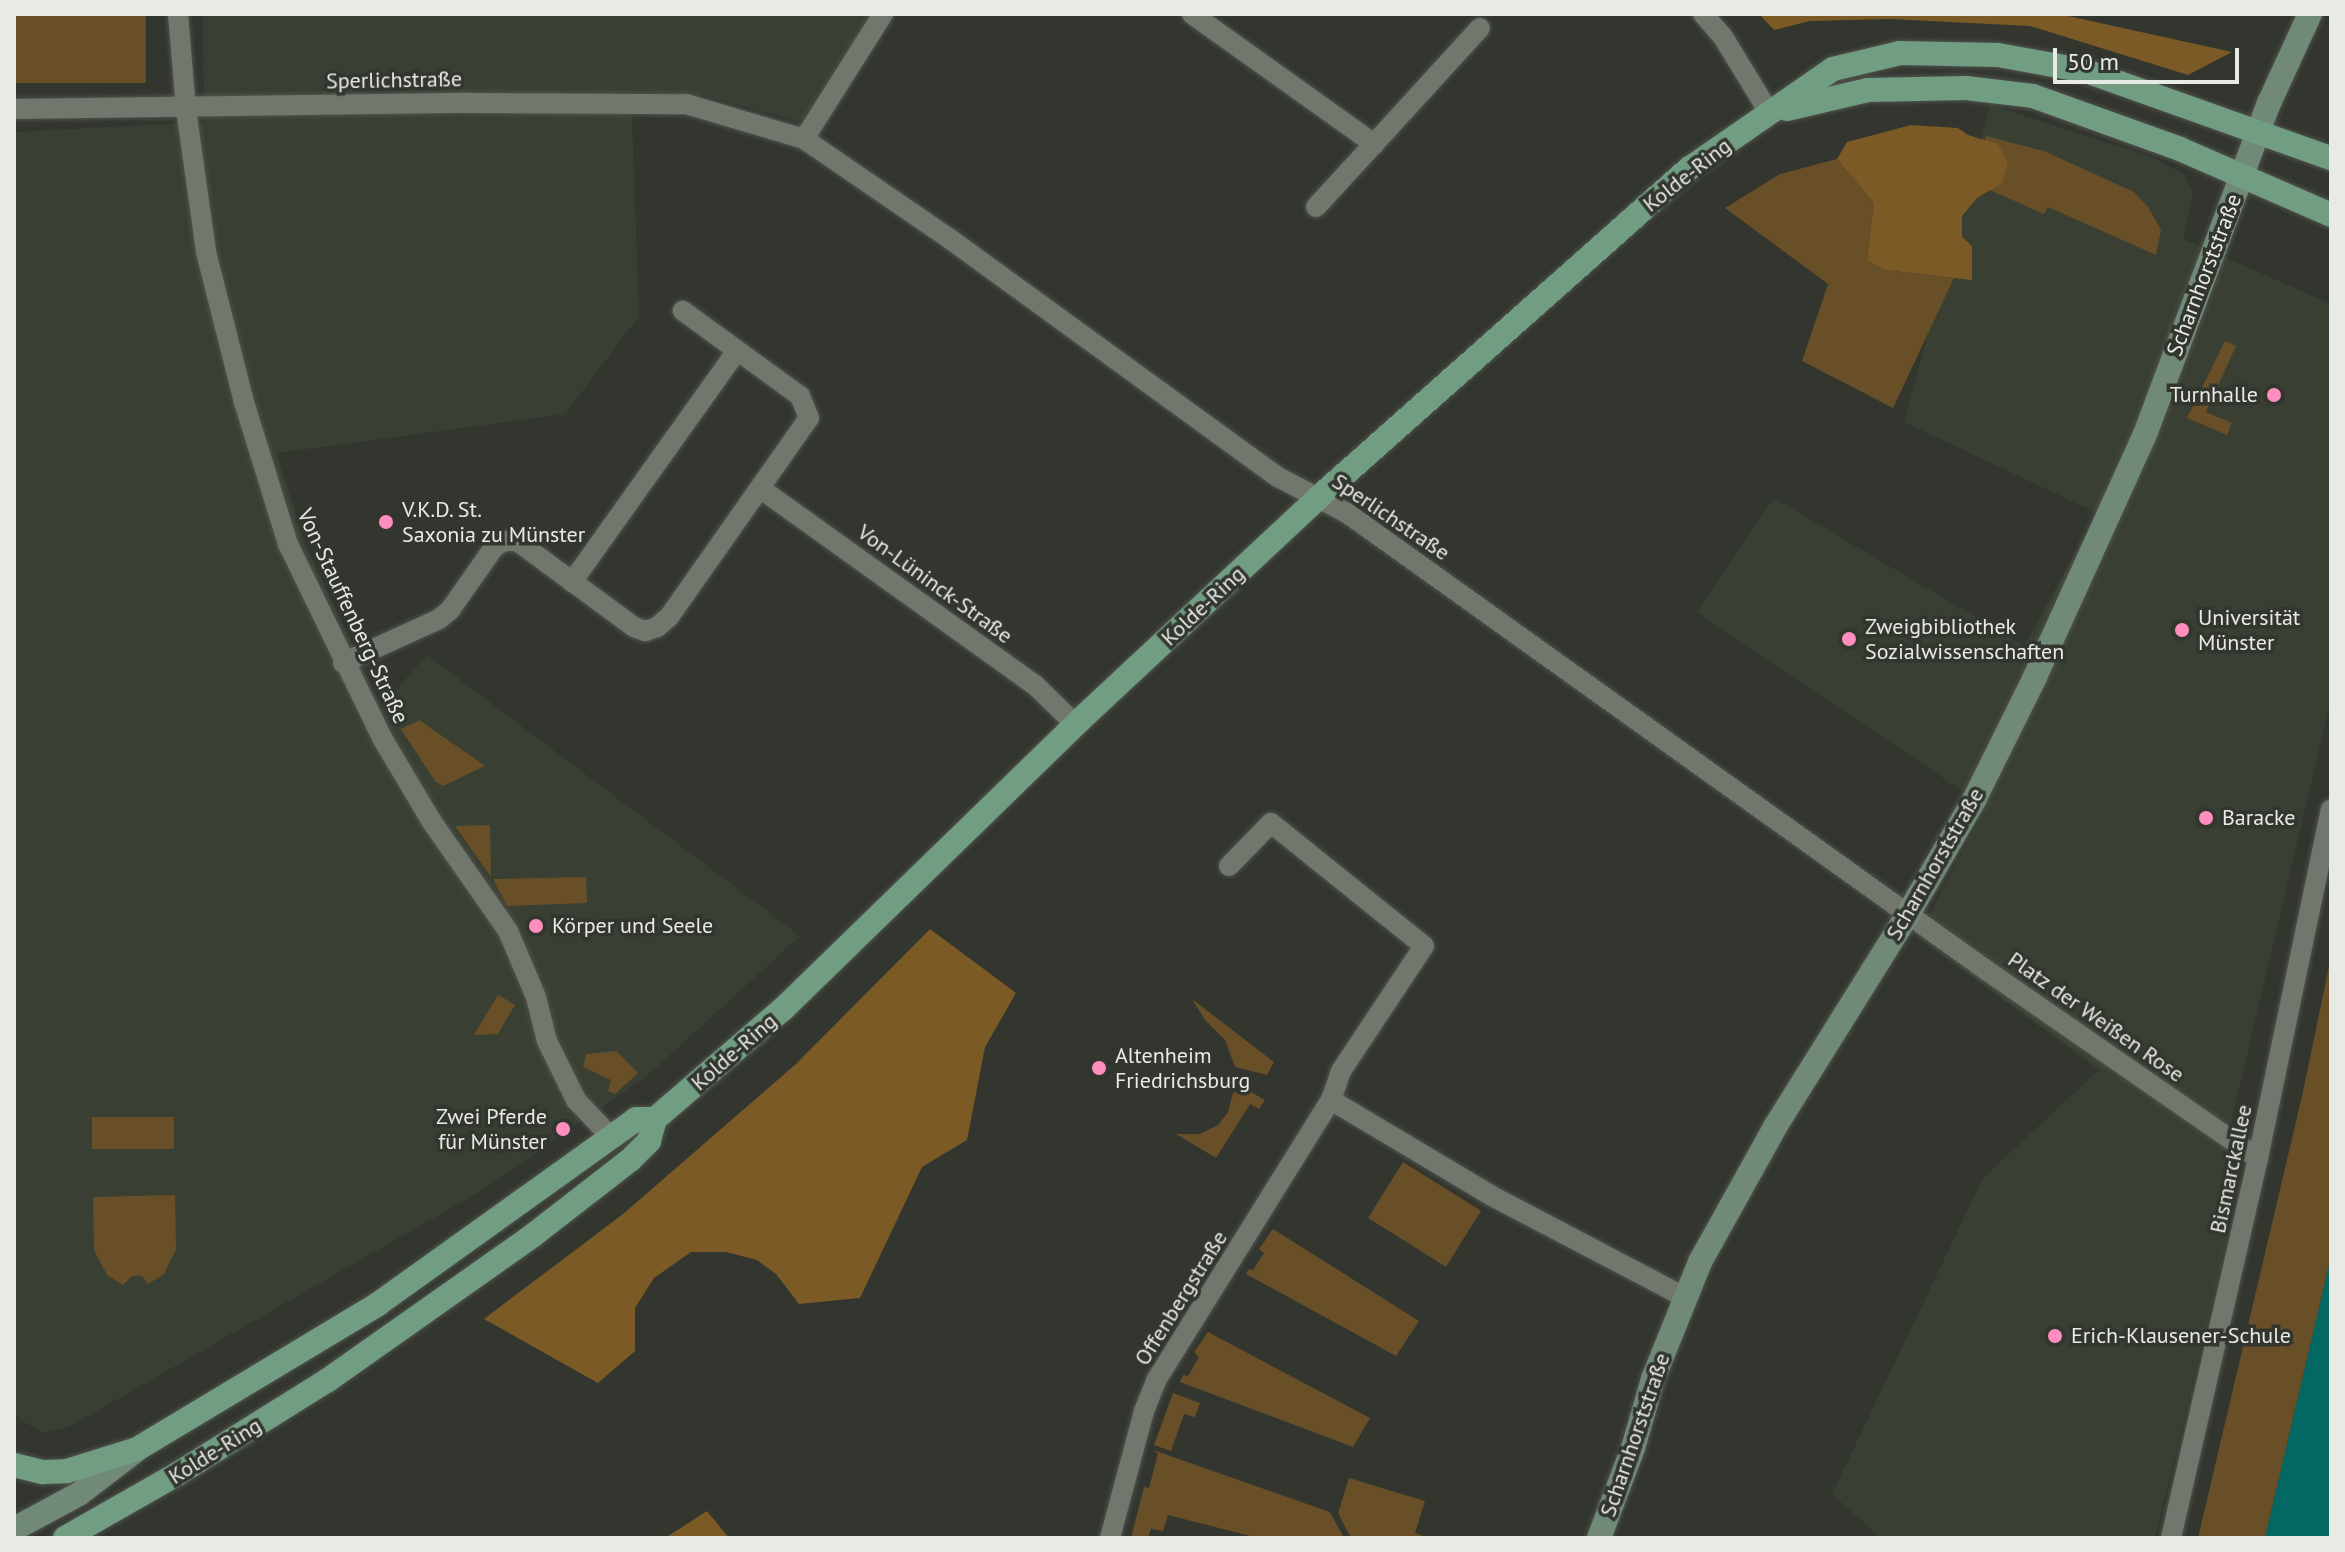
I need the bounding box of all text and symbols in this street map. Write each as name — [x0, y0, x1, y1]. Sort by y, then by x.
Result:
scale bar — [2057, 32, 2243, 82]
text: 50 m — [2067, 46, 2119, 77]
street label: Sperlichstraße — [326, 66, 462, 94]
street label: Kolde-Ring — [1638, 132, 1736, 218]
street label: Scharnhorststraße — [2161, 190, 2247, 360]
place label: Turnhalle — [2170, 382, 2258, 408]
marker: Turnhalle — [2265, 386, 2283, 404]
street label: Sperlichstraße — [1327, 468, 1455, 566]
place label: V.K.D. St. Saxonia zu Münster — [402, 496, 586, 548]
street label: Von-Stauffenberg-Straße — [292, 504, 414, 728]
marker: V.K.D. St. Saxonia zu Münster — [377, 513, 395, 531]
street label: Von-Lüninck-Straße — [852, 519, 1018, 649]
street label: Kolde-Ring — [1156, 561, 1250, 651]
place label: Universität Münster — [2198, 604, 2300, 656]
place label: Zweigbibliothek Sozialwissenschaften — [1865, 613, 2064, 664]
marker: Universität Münster — [2173, 621, 2191, 639]
marker: Zweigbibliothek Sozialwissenschaften — [1840, 630, 1858, 648]
street label: Scharnhorststraße — [1881, 783, 1989, 945]
place label: Baracke — [2222, 805, 2296, 831]
marker: Baracke — [2197, 809, 2215, 827]
place label: Körper und Seele — [552, 913, 713, 939]
marker: Körper und Seele — [527, 917, 545, 935]
street label: Platz der Weißen Rose — [2002, 946, 2190, 1088]
street label: Kolde-Ring — [686, 1008, 782, 1096]
place label: Altenheim Friedrichsburg — [1115, 1042, 1250, 1094]
marker: Altenheim Friedrichsburg — [1090, 1059, 1108, 1077]
street label: Bismarckallee — [2205, 1102, 2257, 1236]
place label: Zwei Pferde für Münster — [436, 1103, 547, 1154]
marker: Zwei Pferde für Münster — [554, 1120, 572, 1138]
street label: Offenbergstraße — [1129, 1226, 1233, 1370]
place label: Erich-Klausener-Schule — [2071, 1323, 2291, 1349]
marker: Erich-Klausener-Schule — [2046, 1327, 2064, 1345]
street label: Scharnhorststraße — [1595, 1350, 1675, 1520]
street label: Kolde-Ring — [164, 1412, 266, 1490]

